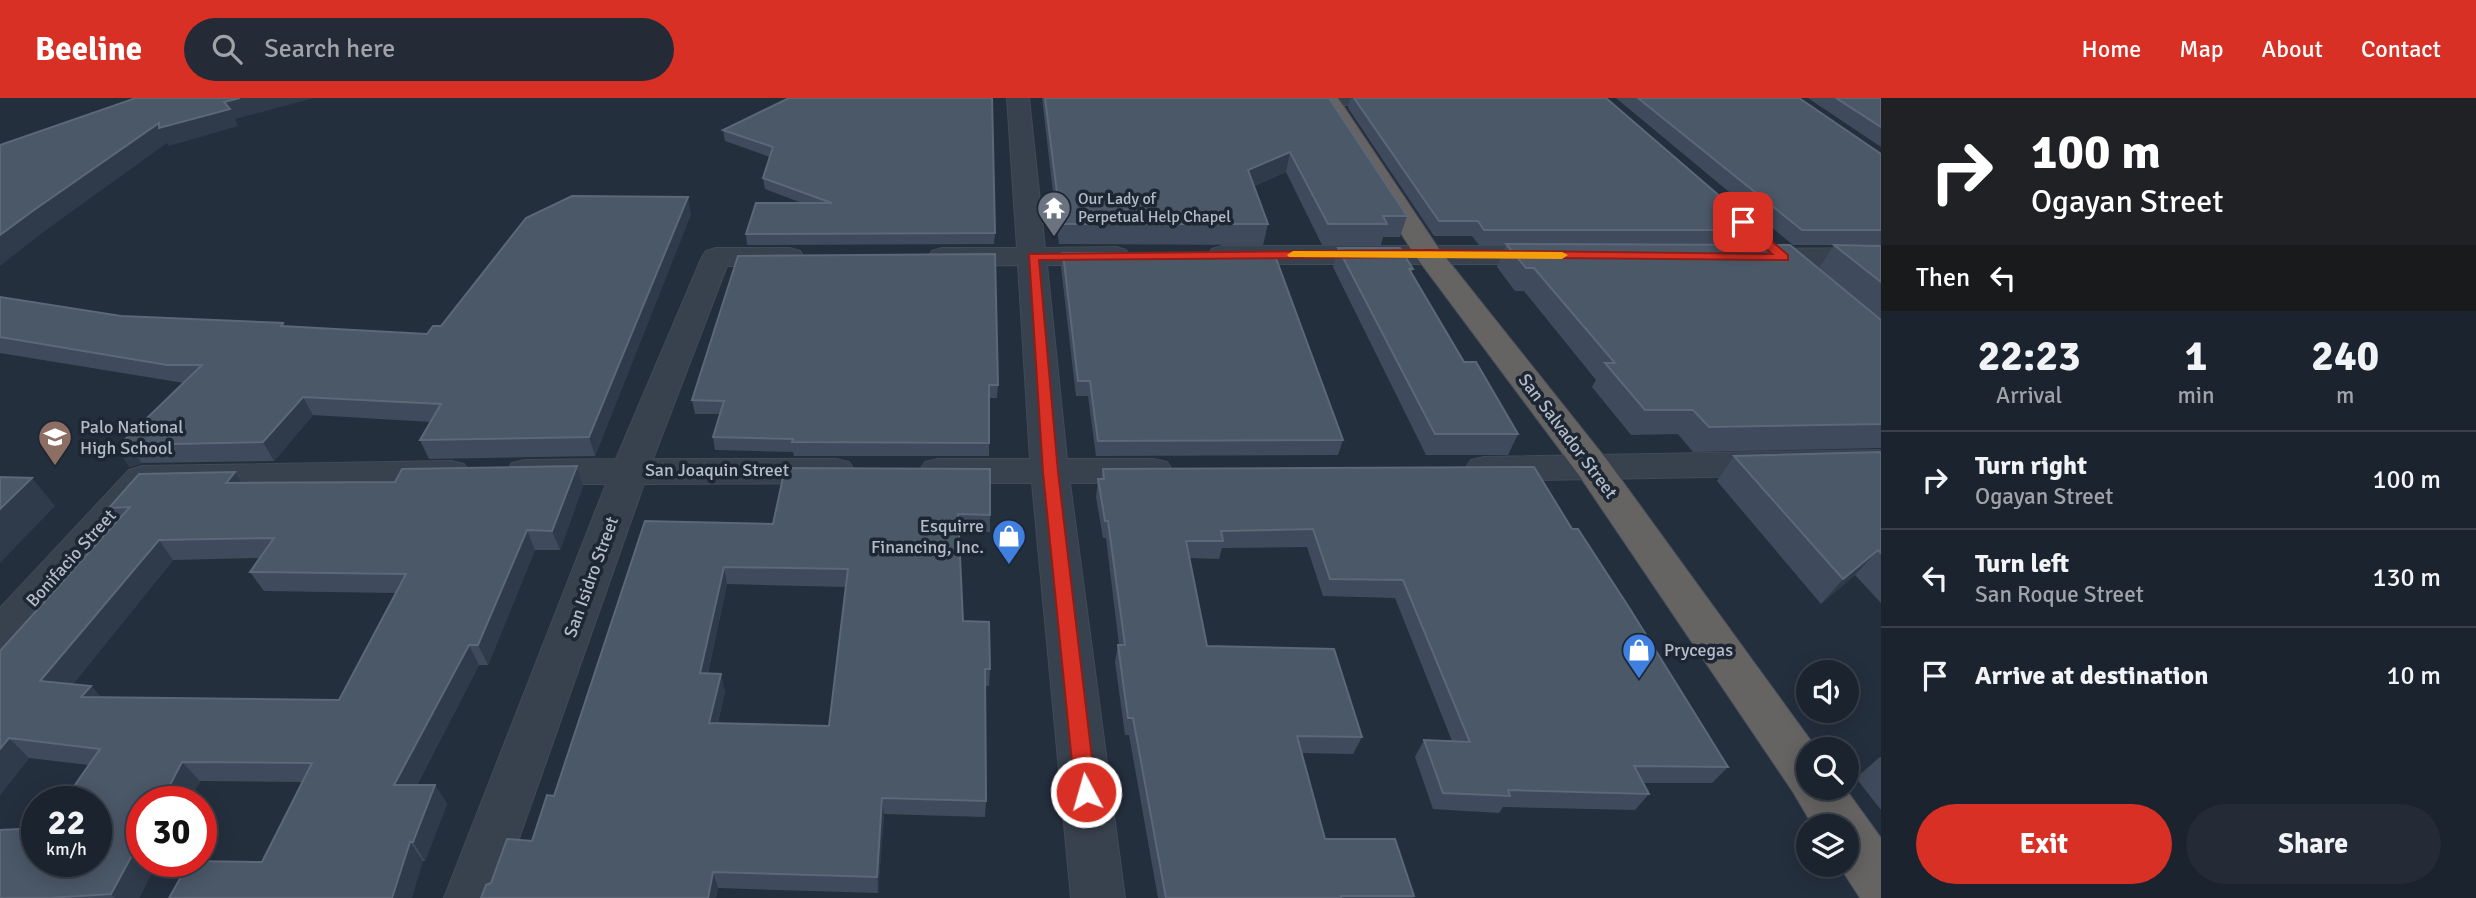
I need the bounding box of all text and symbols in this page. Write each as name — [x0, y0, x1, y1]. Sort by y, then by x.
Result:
search box — [184, 18, 674, 81]
text: Beeline — [35, 29, 142, 70]
icon: search — [208, 30, 246, 68]
text: Search here — [264, 33, 395, 65]
text: Home — [2081, 34, 2141, 64]
text: Map — [2179, 34, 2224, 64]
text: About — [2262, 34, 2323, 64]
text: Contact — [2361, 34, 2441, 64]
text: 100 m — [2031, 122, 2161, 182]
icon: right — [1916, 126, 2007, 217]
text: Ogayan Street — [2031, 182, 2223, 221]
temple icon: Our Lady of Perpetual Help Chapel — [1035, 189, 1073, 238]
place label: Our Lady of Perpetual Help Chapel — [1078, 189, 1231, 227]
pin — [1713, 192, 1773, 252]
icon: arrive — [1724, 203, 1762, 241]
icon: left — [1984, 259, 2022, 297]
text: Then — [1916, 262, 1970, 294]
text: 22:23 — [1978, 331, 2081, 382]
text: 1 — [2185, 331, 2207, 382]
text: 240 — [2311, 331, 2379, 382]
street label: San Salvador Street — [1514, 369, 1622, 503]
text: Arrival — [1996, 381, 2062, 410]
text: min — [2177, 381, 2215, 410]
text: m — [2336, 381, 2354, 410]
place label: Palo National High School — [80, 416, 183, 459]
school or university icon: Palo National High School — [36, 418, 74, 467]
text: Turn right — [1975, 450, 2087, 482]
street label: San Joaquin Street — [645, 459, 789, 481]
icon: right — [1916, 461, 1954, 499]
text: 100 m — [2372, 464, 2441, 496]
text: Ogayan Street — [1975, 482, 2113, 511]
street label: Bonifacio Street — [21, 505, 121, 611]
street label: San Isidro Street — [559, 514, 623, 640]
place label: Esquirre Financing, Inc. — [871, 515, 984, 558]
shop icon: Esquirre Financing, Inc. — [990, 517, 1028, 566]
text: Turn left — [1975, 548, 2069, 580]
icon: left — [1916, 559, 1954, 597]
text: 130 m — [2372, 562, 2441, 594]
text: San Roque Street — [1975, 580, 2144, 609]
shop icon: Prycegas — [1620, 631, 1658, 680]
place label: Prycegas — [1664, 639, 1733, 661]
icon: arrive — [1916, 657, 1954, 695]
map controls — [1796, 660, 1859, 877]
button: sound — [1796, 660, 1859, 723]
text: Arrive at destination — [1975, 660, 2208, 692]
text: 10 m — [2386, 660, 2441, 692]
button: search — [1796, 737, 1859, 800]
position arrow — [1049, 755, 1123, 829]
speed limit sign: 30 — [126, 786, 217, 877]
text: 22 — [48, 801, 85, 844]
button: Exit — [1916, 804, 2172, 884]
button: Share — [2186, 804, 2441, 884]
button: layers — [1796, 814, 1859, 877]
text: km/h — [46, 838, 87, 860]

